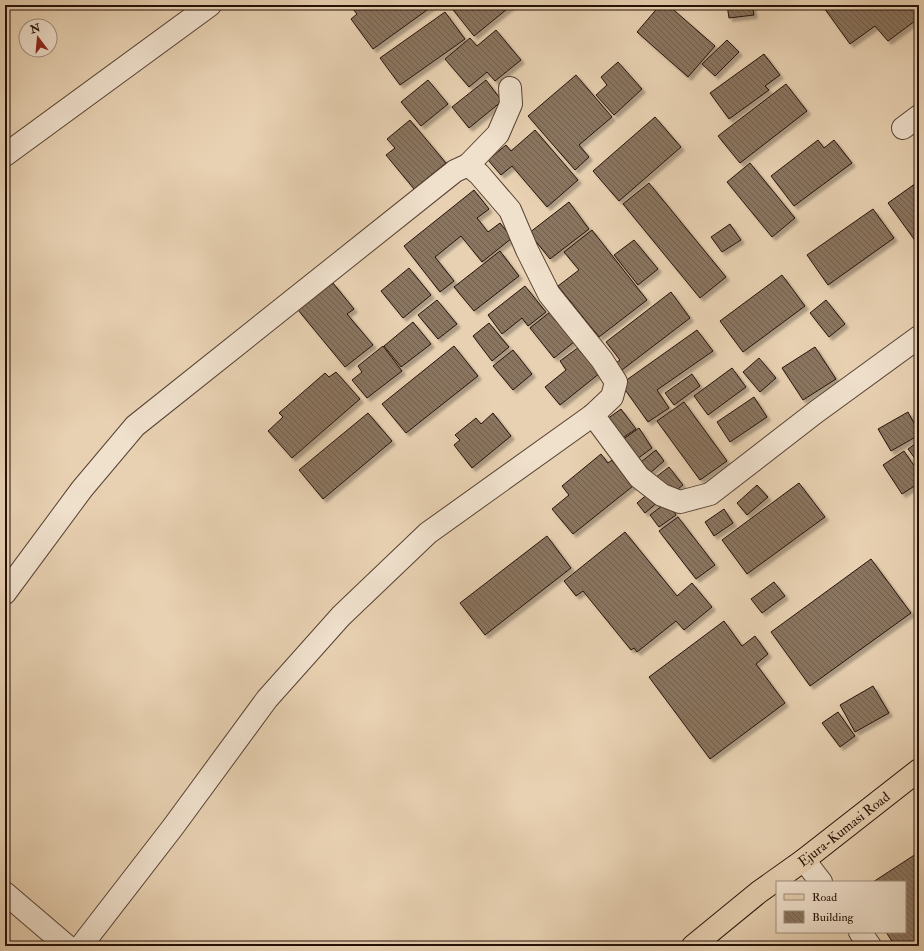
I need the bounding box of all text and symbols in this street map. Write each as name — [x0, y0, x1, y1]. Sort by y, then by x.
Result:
north arrow — [18, 18, 58, 58]
text: N — [28, 21, 43, 37]
street label: Ejura-Kumasi Road — [795, 788, 893, 870]
legend — [776, 881, 906, 933]
text: Road — [812, 890, 837, 905]
text: Building — [812, 910, 855, 925]

